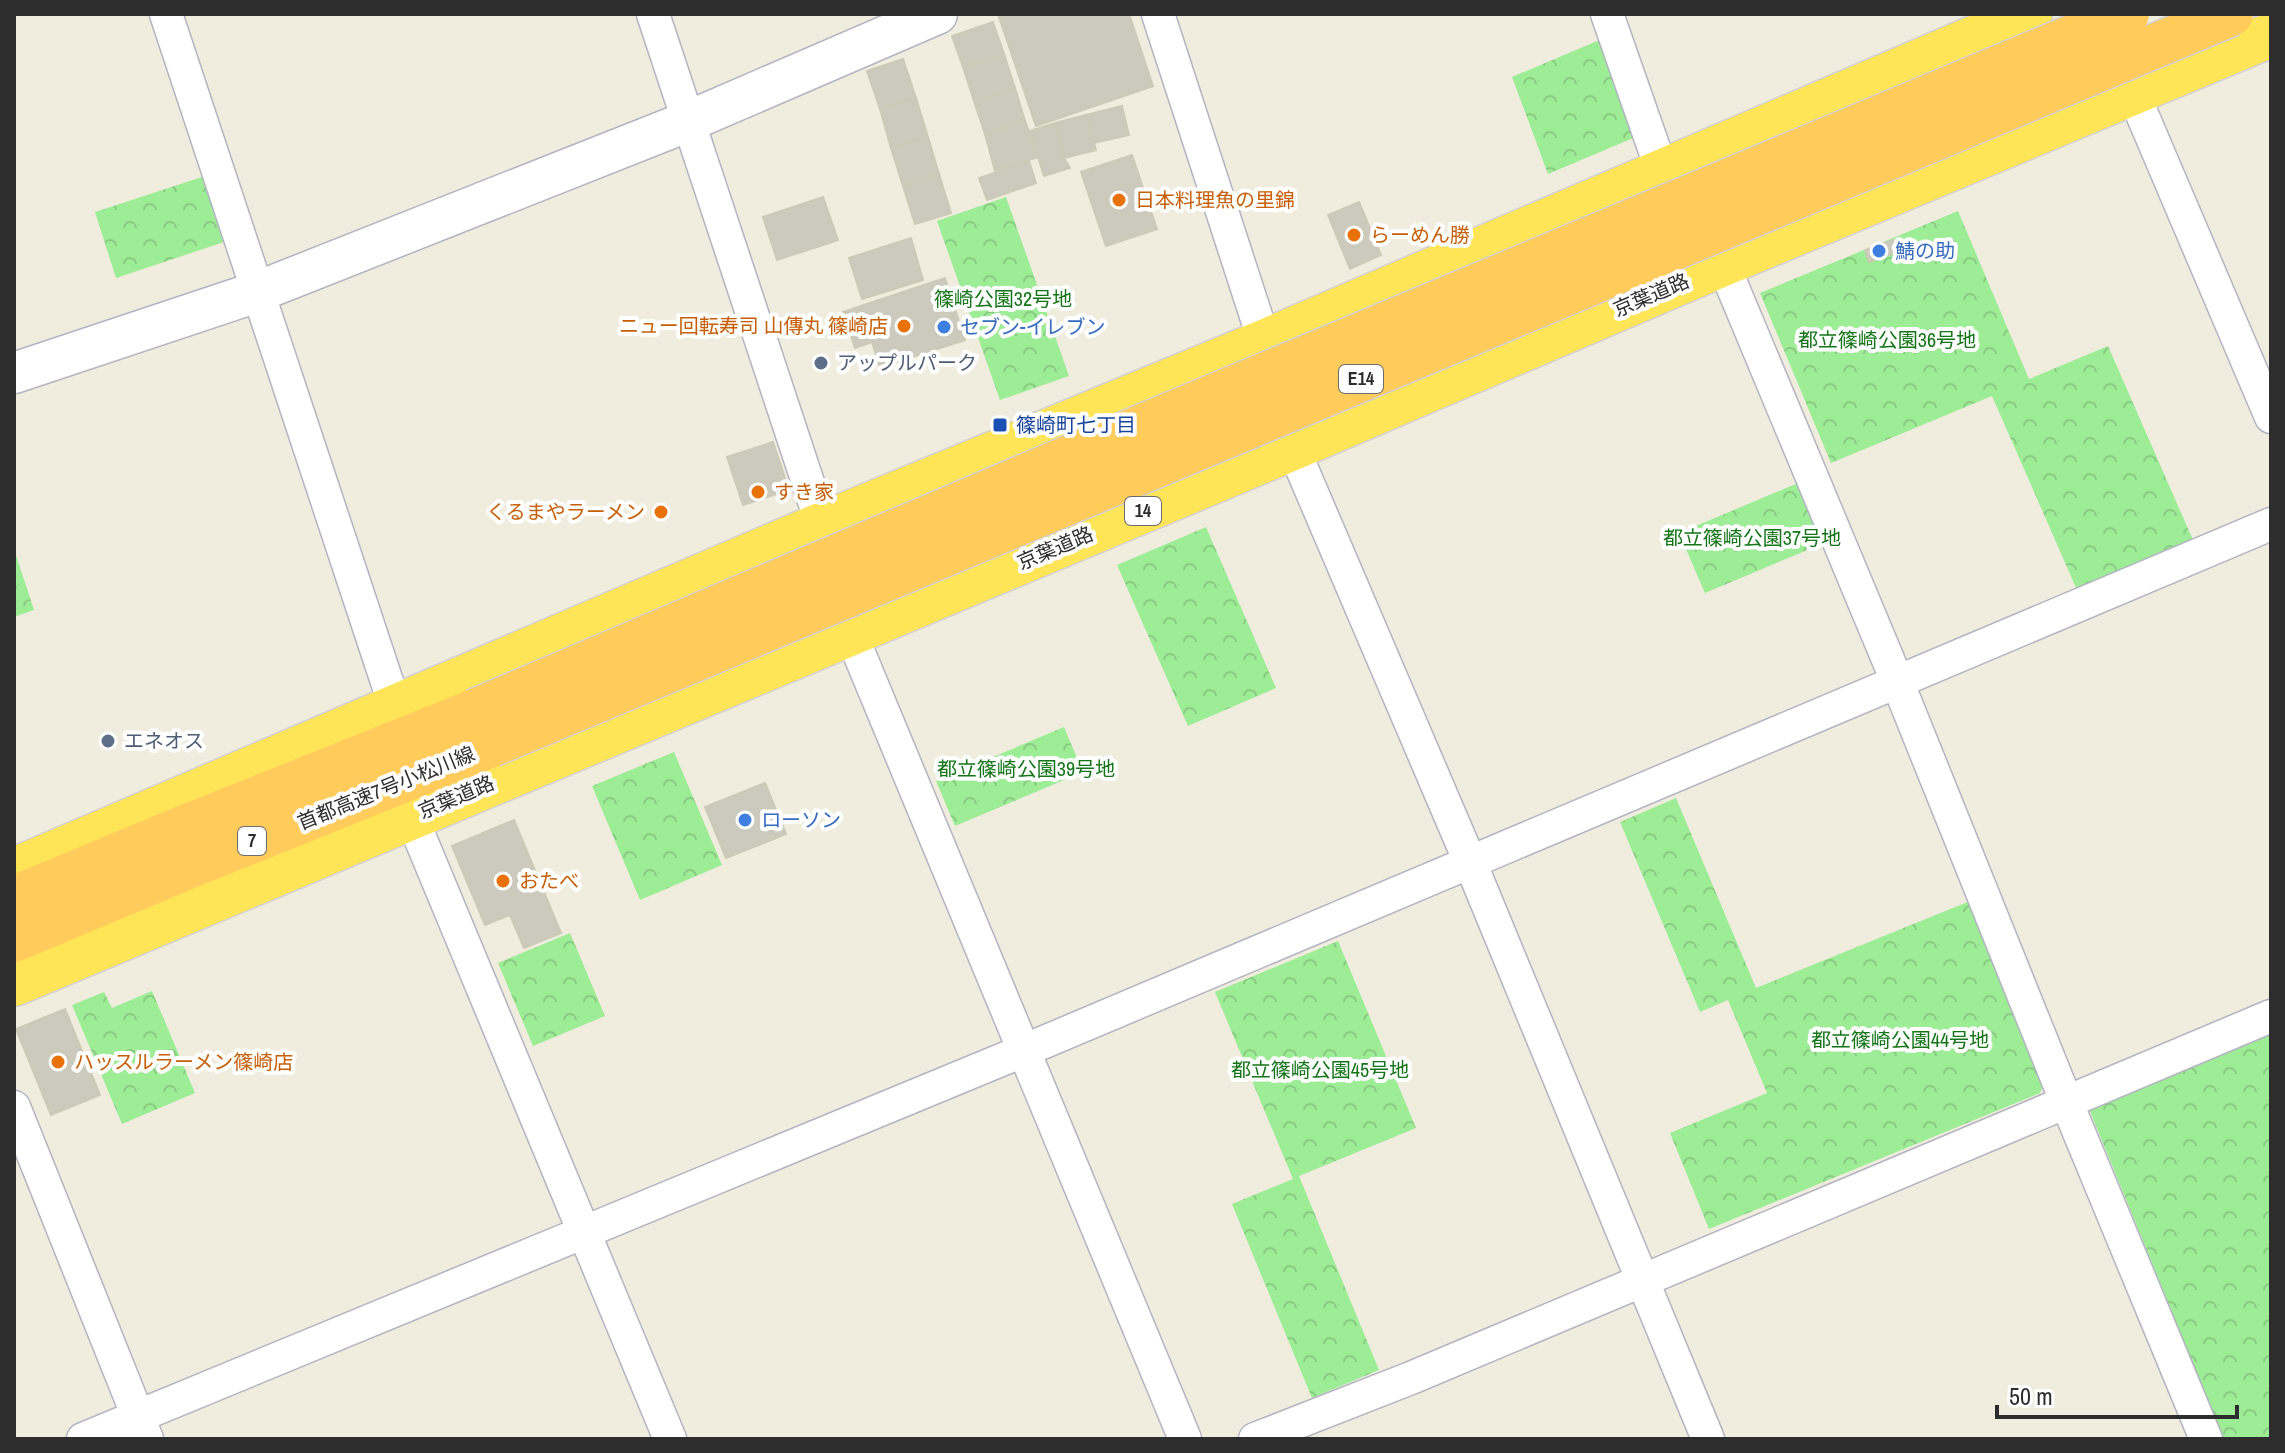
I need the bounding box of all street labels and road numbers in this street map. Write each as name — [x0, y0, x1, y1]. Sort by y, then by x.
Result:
street label: 京葉道路 — [1609, 266, 1693, 323]
road number: E14 — [1339, 365, 1383, 393]
road number: 14 — [1125, 497, 1161, 525]
street label: 京葉道路 — [1013, 519, 1097, 576]
street label: 首都高速7号小松川線 — [293, 740, 479, 835]
street label: 京葉道路 — [414, 768, 498, 825]
road number: 7 — [238, 827, 266, 855]

